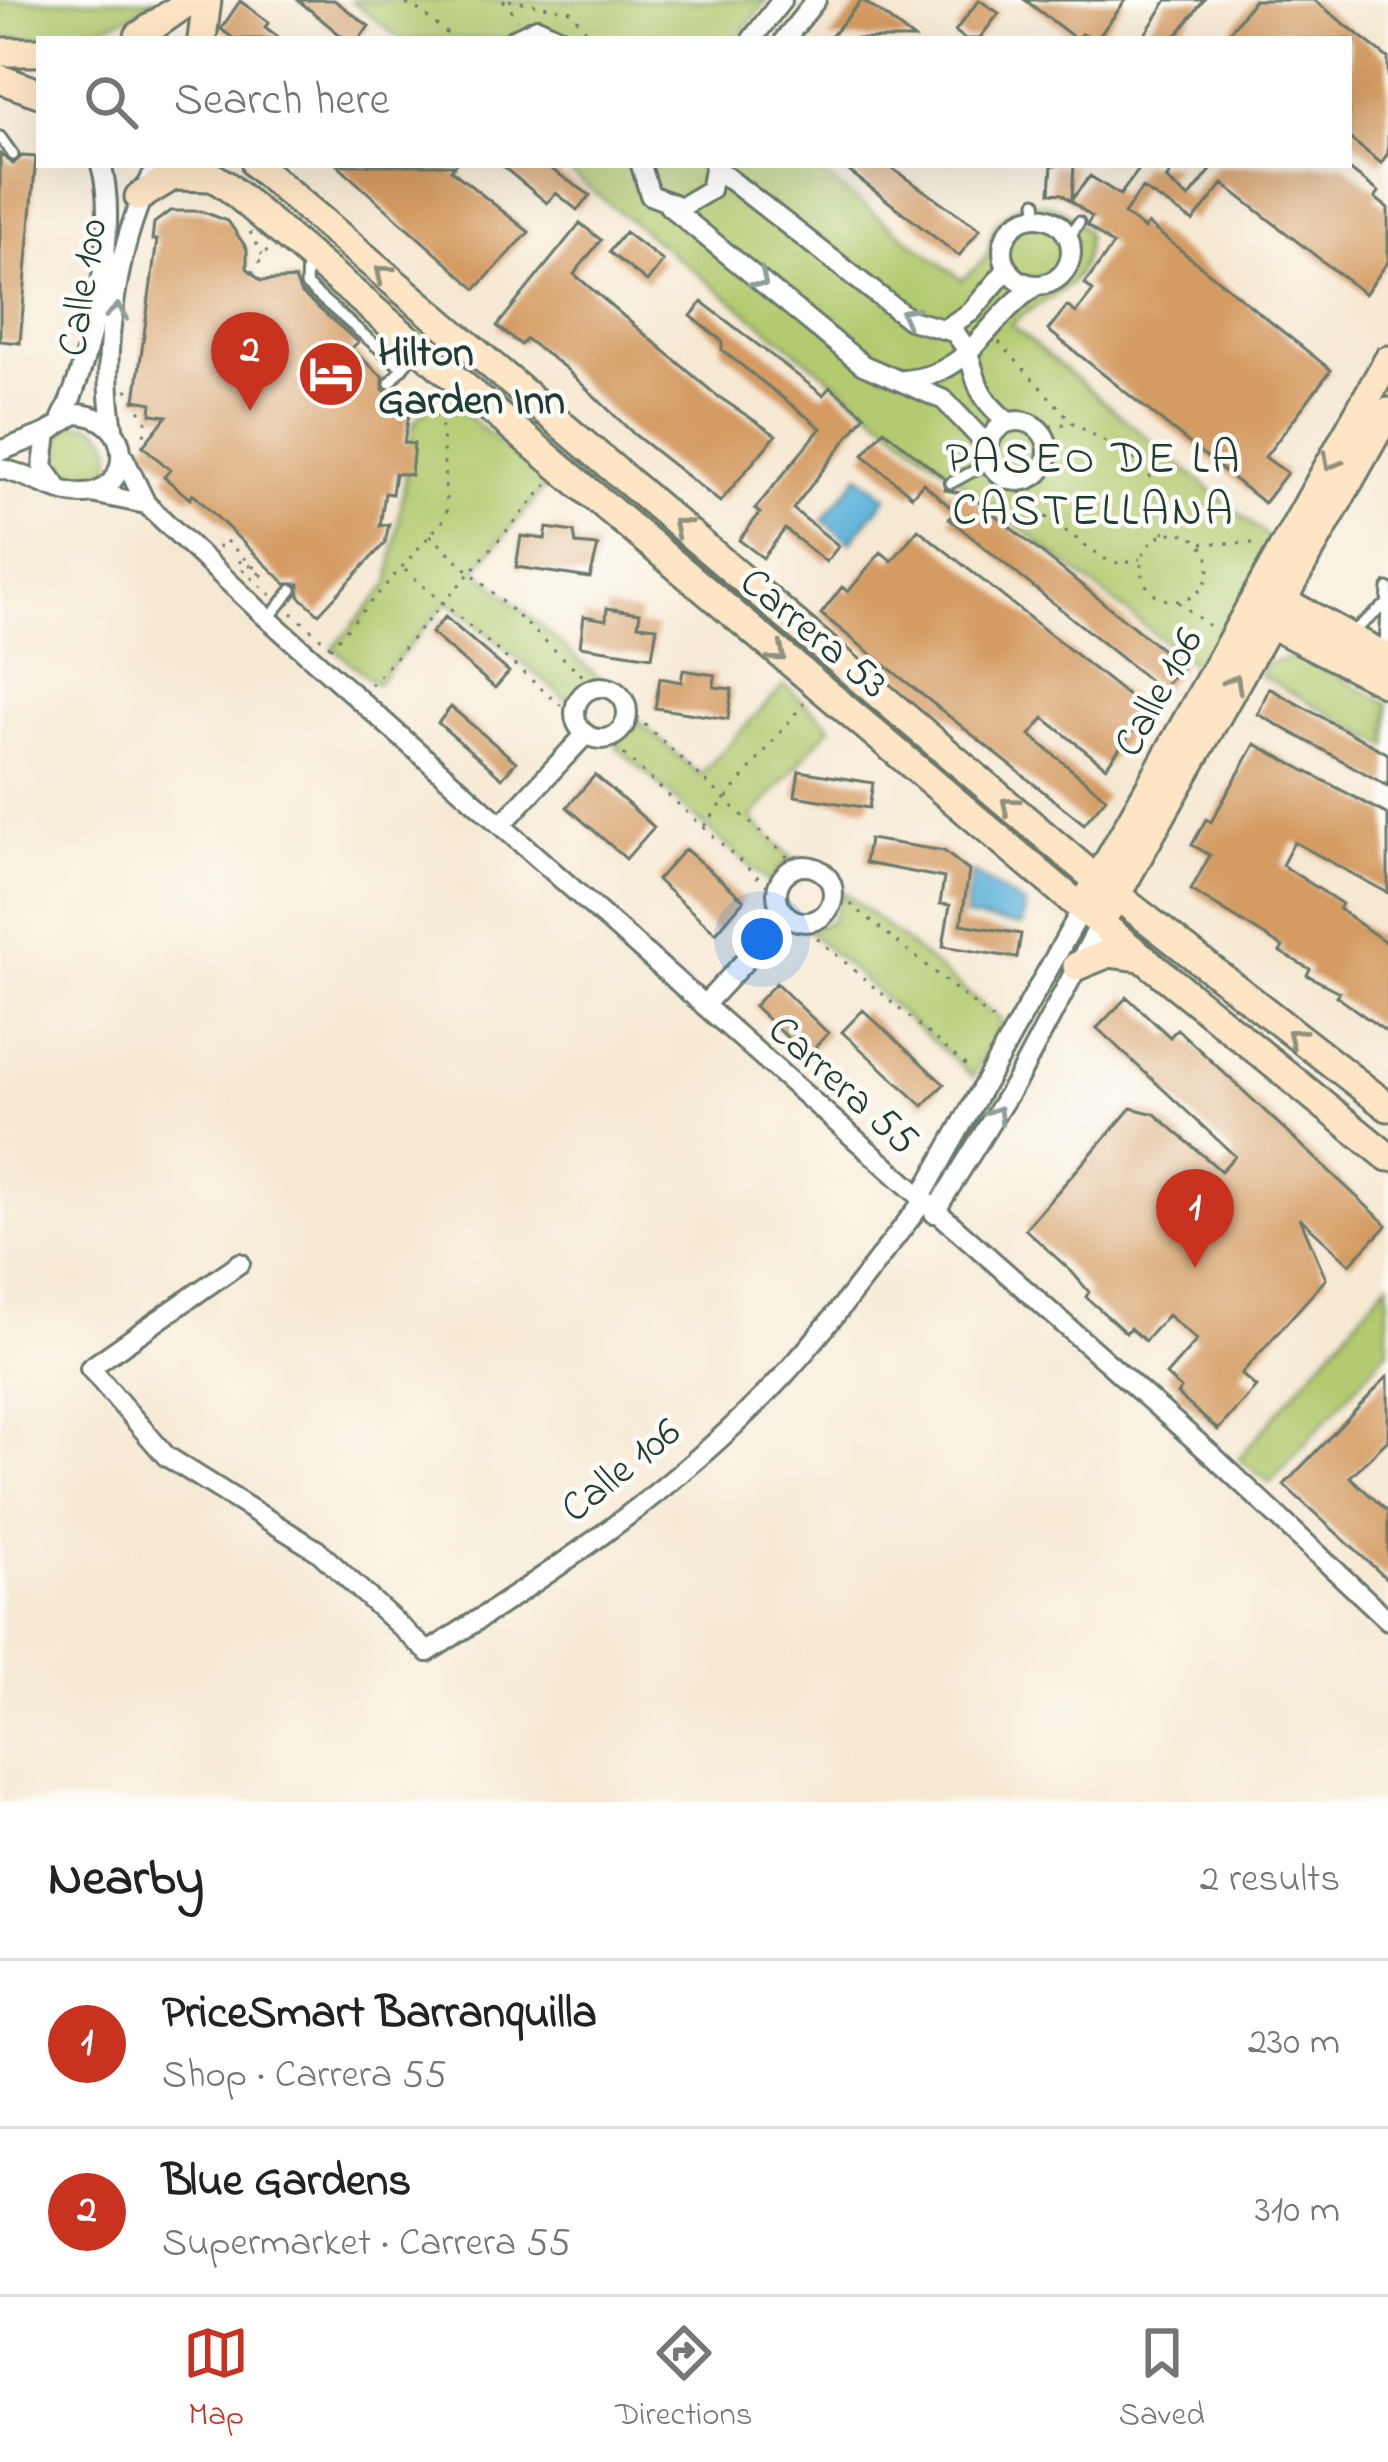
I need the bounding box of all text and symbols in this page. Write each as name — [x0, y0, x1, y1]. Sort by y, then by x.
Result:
search box — [36, 36, 1352, 168]
icon: search — [78, 69, 144, 135]
text: Search here — [174, 69, 390, 135]
street label: Calle 100 — [43, 214, 125, 361]
one-way arrow — [375, 266, 397, 287]
one-way arrow — [746, 266, 768, 288]
one-way arrow — [103, 303, 129, 322]
one-way arrow — [899, 306, 921, 329]
pin: 2 — [211, 312, 289, 411]
place label: Hilton Garden Inn — [378, 324, 565, 433]
hotel icon: Hilton Garden Inn — [296, 339, 366, 409]
district label: PASEO DE LA CASTELLANA — [946, 428, 1242, 546]
one-way arrow — [1322, 449, 1345, 471]
one-way arrow — [672, 518, 694, 540]
street label: Carrera 53 — [725, 554, 901, 715]
street label: Calle 106 — [1100, 618, 1220, 769]
one-way arrow — [764, 639, 786, 661]
one-way arrow — [1220, 674, 1243, 696]
one-way arrow — [1001, 798, 1023, 820]
your location — [732, 909, 792, 969]
street label: Carrera 55 — [753, 1002, 931, 1171]
one-way arrow — [1287, 1029, 1309, 1050]
one-way arrow — [982, 1105, 1004, 1127]
pin: 1 — [1156, 1169, 1234, 1268]
street label: Calle 106 — [549, 1404, 695, 1539]
text: Nearby — [48, 1843, 204, 1918]
text: 2 results — [1200, 1852, 1340, 1909]
text: PriceSmart Barranquilla — [162, 1982, 597, 2048]
text: 1 — [81, 2015, 93, 2072]
text: 230 m — [1248, 2015, 1340, 2072]
text: Shop · Carrera 55 — [162, 2048, 447, 2105]
text: Blue Gardens — [162, 2150, 411, 2216]
text: 2 — [77, 2183, 97, 2240]
text: 310 m — [1255, 2183, 1340, 2240]
text: Supermarket · Carrera 55 — [162, 2216, 571, 2273]
tab: Map — [183, 2320, 249, 2440]
tab: Directions — [615, 2320, 752, 2440]
tab: Saved — [1119, 2320, 1205, 2440]

